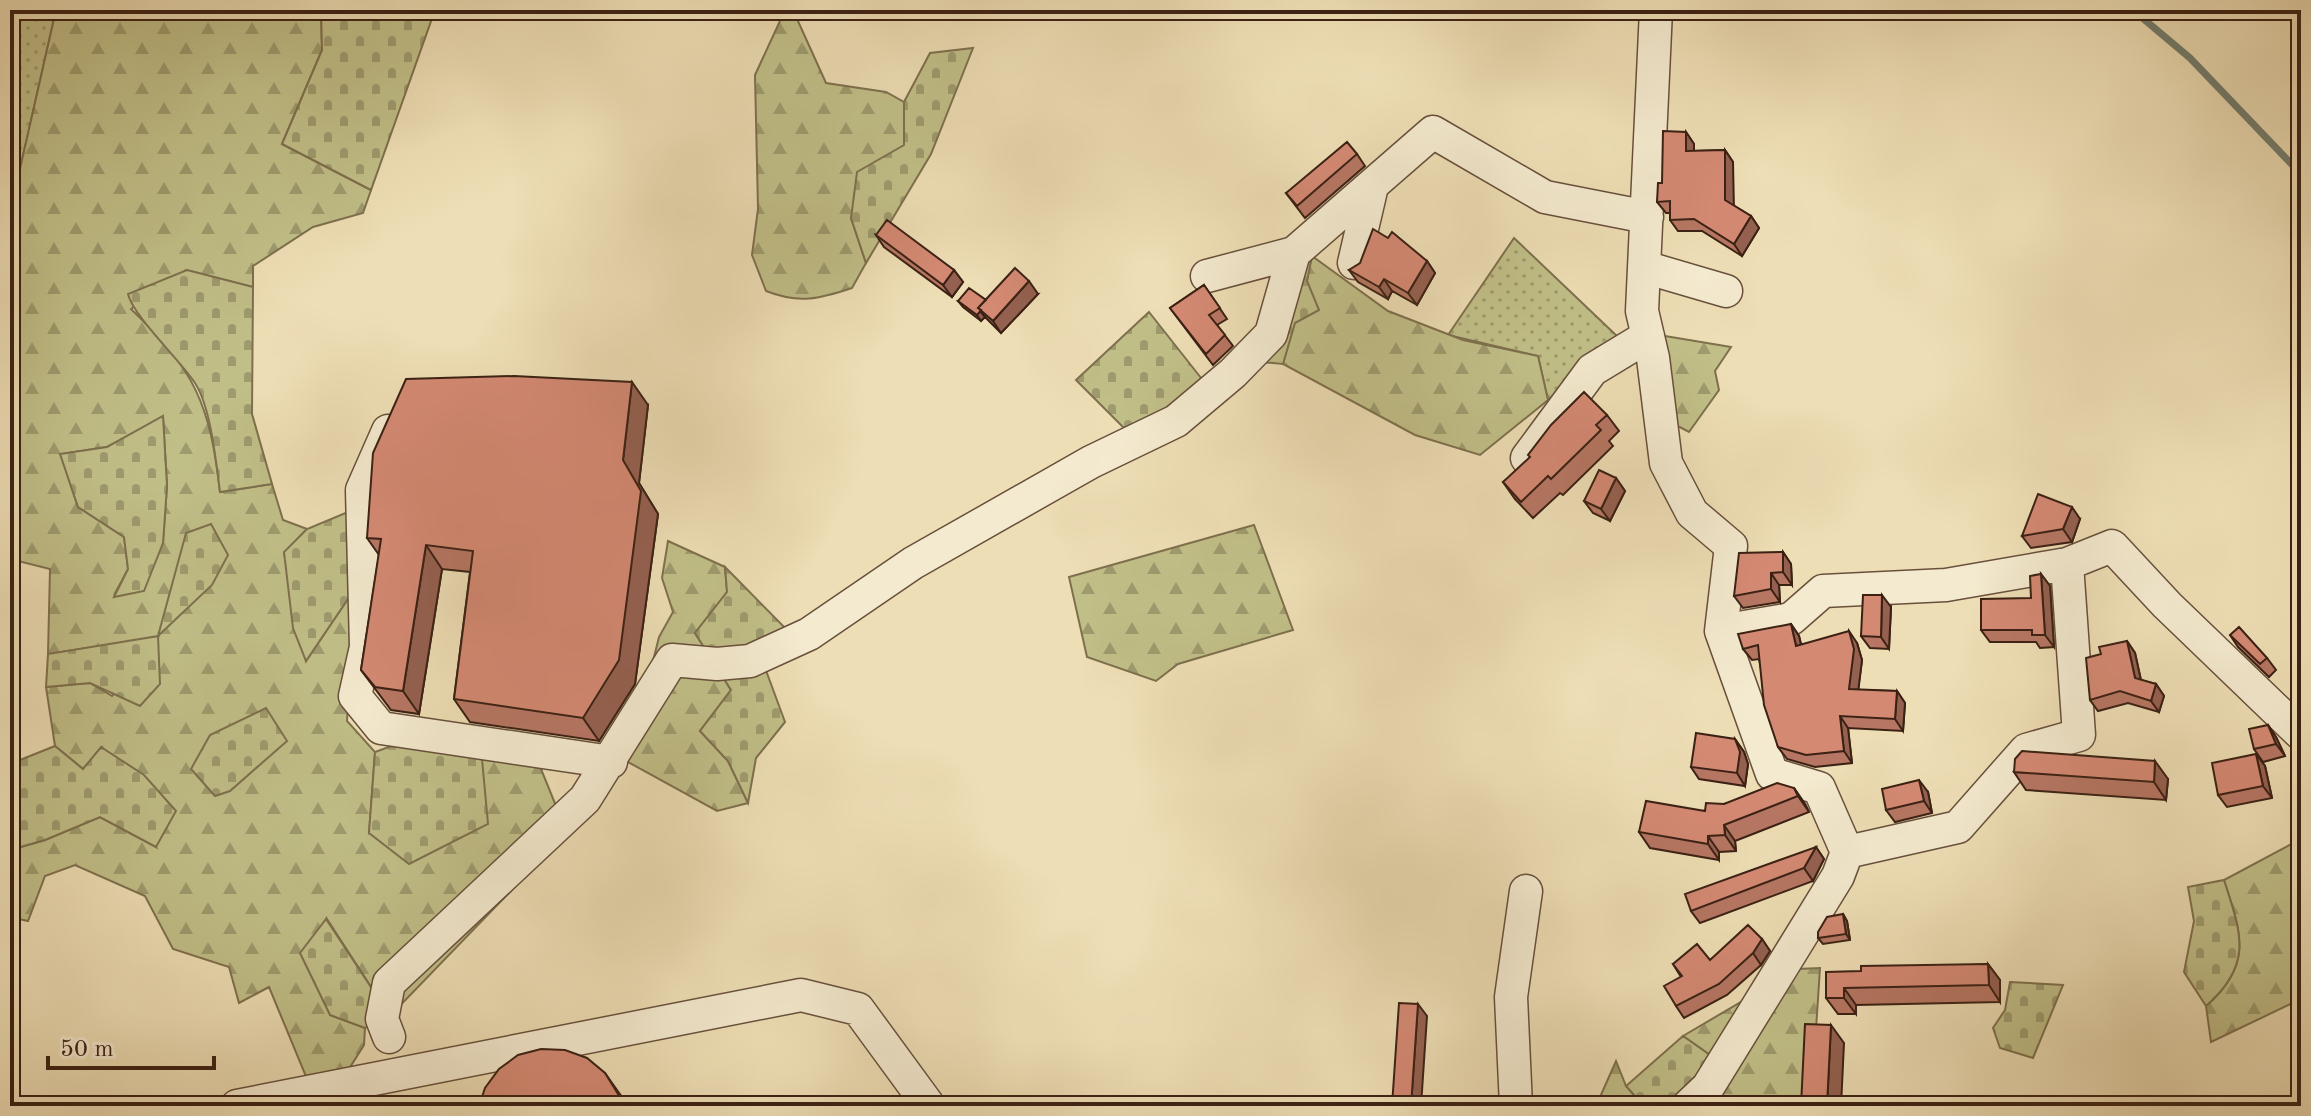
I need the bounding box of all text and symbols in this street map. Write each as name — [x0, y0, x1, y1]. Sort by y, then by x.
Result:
scale bar — [48, 1020, 214, 1070]
text: 50 m — [60, 1038, 114, 1062]

